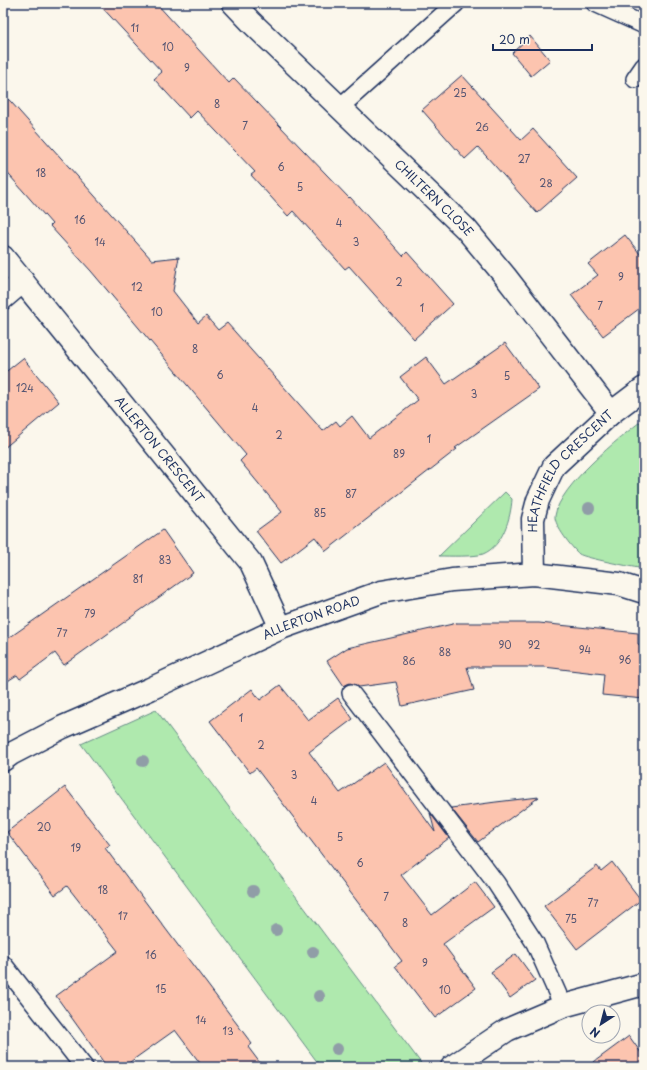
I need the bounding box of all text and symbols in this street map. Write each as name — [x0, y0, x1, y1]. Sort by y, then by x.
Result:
house number: 11 — [131, 20, 139, 35]
scale bar — [493, 26, 592, 52]
text: 20 m — [499, 30, 530, 48]
house number: 10 — [162, 39, 174, 54]
house number: 9 — [184, 60, 190, 75]
house number: 25 — [453, 85, 467, 100]
house number: 8 — [214, 96, 220, 111]
house number: 7 — [242, 118, 248, 133]
house number: 26 — [475, 119, 489, 134]
house number: 27 — [518, 151, 531, 166]
street label: CHILTERN CLOSE — [391, 155, 478, 240]
house number: 6 — [277, 159, 285, 174]
house number: 18 — [36, 165, 46, 180]
house number: 28 — [539, 175, 553, 190]
house number: 5 — [297, 179, 303, 194]
house number: 16 — [74, 212, 86, 227]
house number: 4 — [336, 215, 343, 230]
house number: 14 — [94, 234, 106, 249]
house number: 3 — [353, 234, 359, 249]
house number: 9 — [618, 269, 624, 284]
house number: 2 — [395, 274, 403, 289]
house number: 12 — [131, 279, 143, 294]
house number: 7 — [597, 298, 603, 313]
house number: 1 — [420, 300, 424, 315]
house number: 10 — [151, 304, 163, 319]
house number: 8 — [192, 341, 198, 356]
house number: 6 — [216, 367, 224, 382]
house number: 5 — [504, 368, 510, 383]
house number: 124 — [16, 380, 34, 395]
house number: 3 — [471, 386, 477, 401]
street label: ALLERTON CRESCENT — [111, 392, 209, 507]
house number: 4 — [252, 400, 259, 415]
street label: HEATHFIELD CRESCENT — [523, 405, 617, 533]
house number: 2 — [275, 427, 283, 442]
house number: 1 — [427, 431, 431, 446]
house number: 89 — [393, 446, 405, 461]
house number: 87 — [345, 486, 357, 501]
house number: 85 — [314, 505, 326, 520]
house number: 83 — [159, 552, 171, 567]
house number: 81 — [133, 571, 143, 586]
street label: ALLERTON ROAD — [259, 590, 362, 644]
house number: 79 — [84, 606, 96, 621]
house number: 77 — [56, 625, 68, 640]
house number: 90 — [498, 637, 512, 652]
house number: 92 — [528, 637, 540, 652]
house number: 94 — [579, 642, 592, 657]
house number: 88 — [439, 644, 451, 659]
house number: 96 — [619, 652, 631, 667]
house number: 86 — [403, 653, 416, 668]
house number: 1 — [239, 710, 243, 725]
house number: 2 — [257, 737, 265, 752]
house number: 3 — [291, 767, 297, 782]
house number: 4 — [311, 793, 318, 808]
house number: 20 — [37, 819, 51, 834]
house number: 5 — [337, 829, 343, 844]
house number: 19 — [71, 840, 81, 855]
house number: 6 — [356, 855, 364, 870]
house number: 18 — [98, 882, 108, 897]
house number: 7 — [383, 889, 389, 904]
house number: 77 — [587, 895, 599, 910]
house number: 17 — [118, 908, 129, 923]
house number: 75 — [565, 911, 577, 926]
house number: 8 — [402, 915, 408, 930]
house number: 16 — [145, 947, 157, 962]
house number: 9 — [422, 955, 428, 970]
house number: 15 — [156, 981, 166, 996]
house number: 10 — [439, 982, 451, 997]
north arrow — [581, 1004, 621, 1044]
house number: 14 — [195, 1012, 207, 1027]
house number: 13 — [222, 1023, 234, 1038]
text: N — [586, 1023, 603, 1042]

